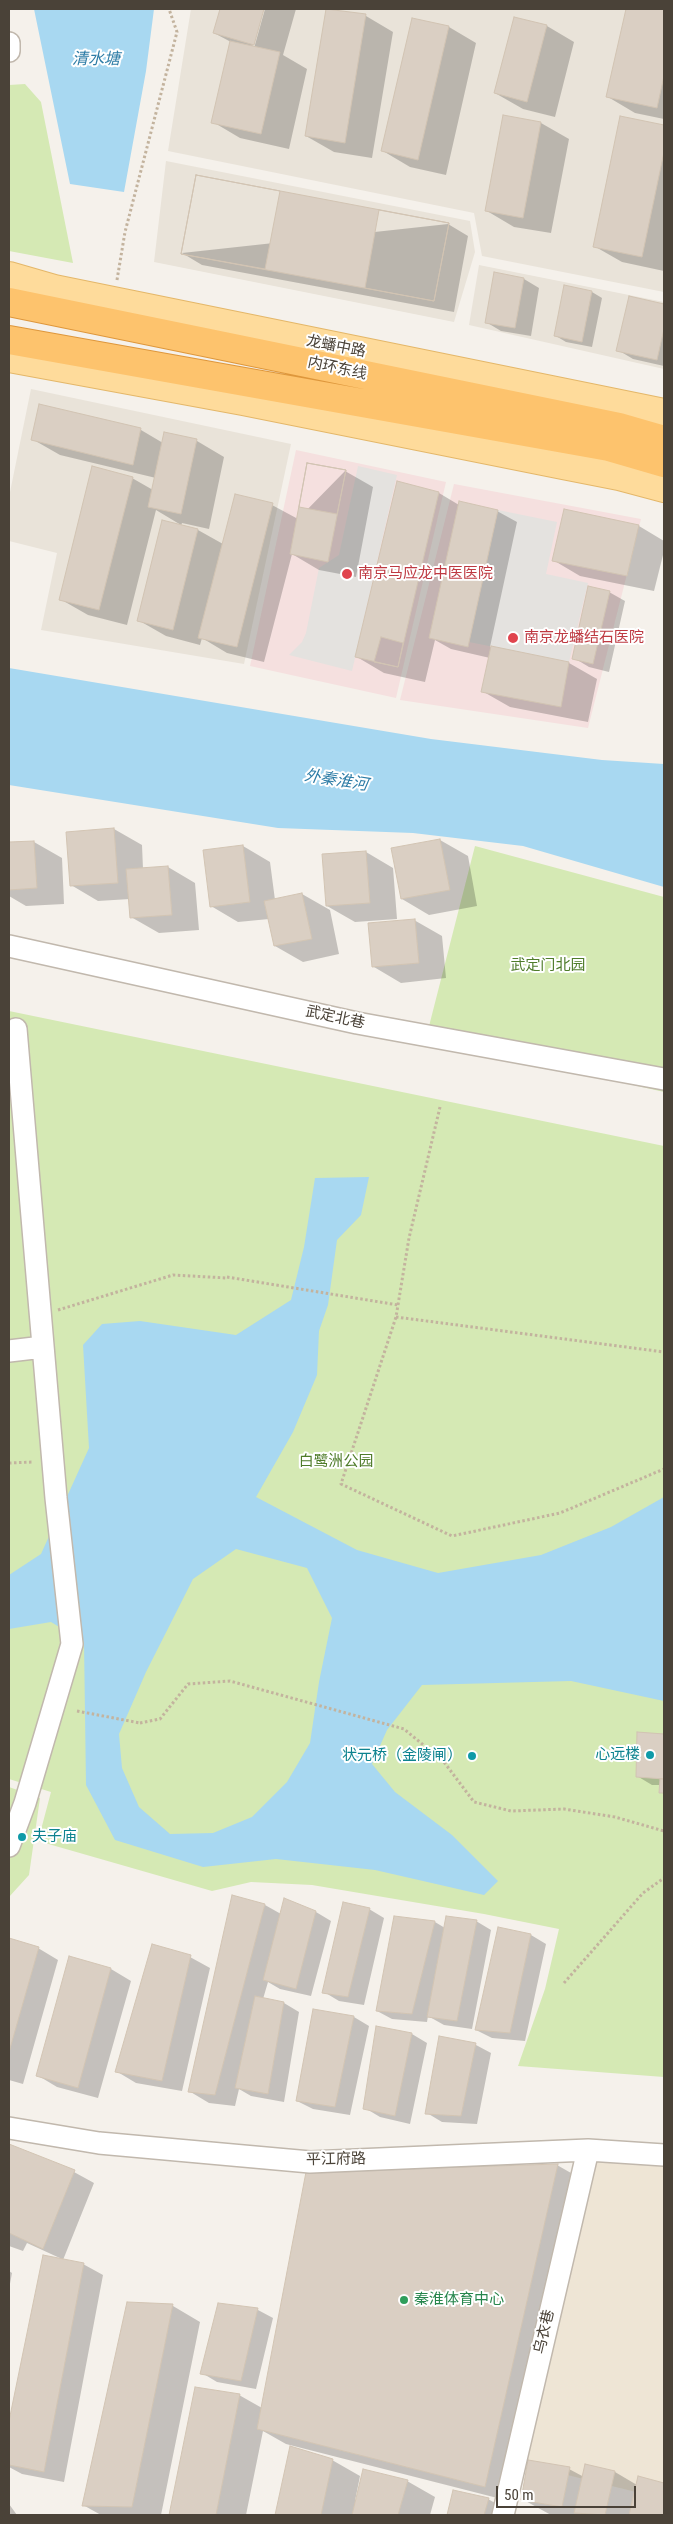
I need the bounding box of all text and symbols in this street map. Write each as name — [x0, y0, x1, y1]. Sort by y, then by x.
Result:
water label: 清水塘 — [72, 50, 120, 70]
street label: 龙蟠中路 — [305, 332, 367, 362]
street label: 内环东线 — [306, 354, 368, 384]
place label: 南京马应龙中医医院 — [358, 565, 493, 583]
marker: 南京马应龙中医医院 — [340, 567, 354, 581]
place label: 南京龙蟠结石医院 — [524, 629, 644, 647]
marker: 南京龙蟠结石医院 — [506, 631, 520, 645]
water label: 外秦淮河 — [303, 767, 369, 795]
park label: 武定门北园 — [511, 957, 585, 975]
street label: 武定北巷 — [304, 1003, 366, 1033]
park label: 白鹭洲公园 — [299, 1453, 373, 1471]
place label: 心远楼 — [595, 1746, 640, 1764]
place label: 状元桥（金陵闸） — [342, 1747, 462, 1765]
marker: 心远楼 — [644, 1749, 656, 1761]
marker: 状元桥（金陵闸） — [466, 1750, 478, 1762]
place label: 夫子庙 — [32, 1828, 77, 1846]
marker: 夫子庙 — [16, 1831, 28, 1843]
street label: 平江府路 — [306, 2150, 366, 2170]
place label: 秦淮体育中心 — [414, 2291, 504, 2309]
marker: 秦淮体育中心 — [398, 2294, 410, 2306]
street label: 乌衣巷 — [531, 2308, 559, 2356]
scale bar — [498, 2476, 638, 2508]
text: 50 m — [504, 2486, 534, 2504]

